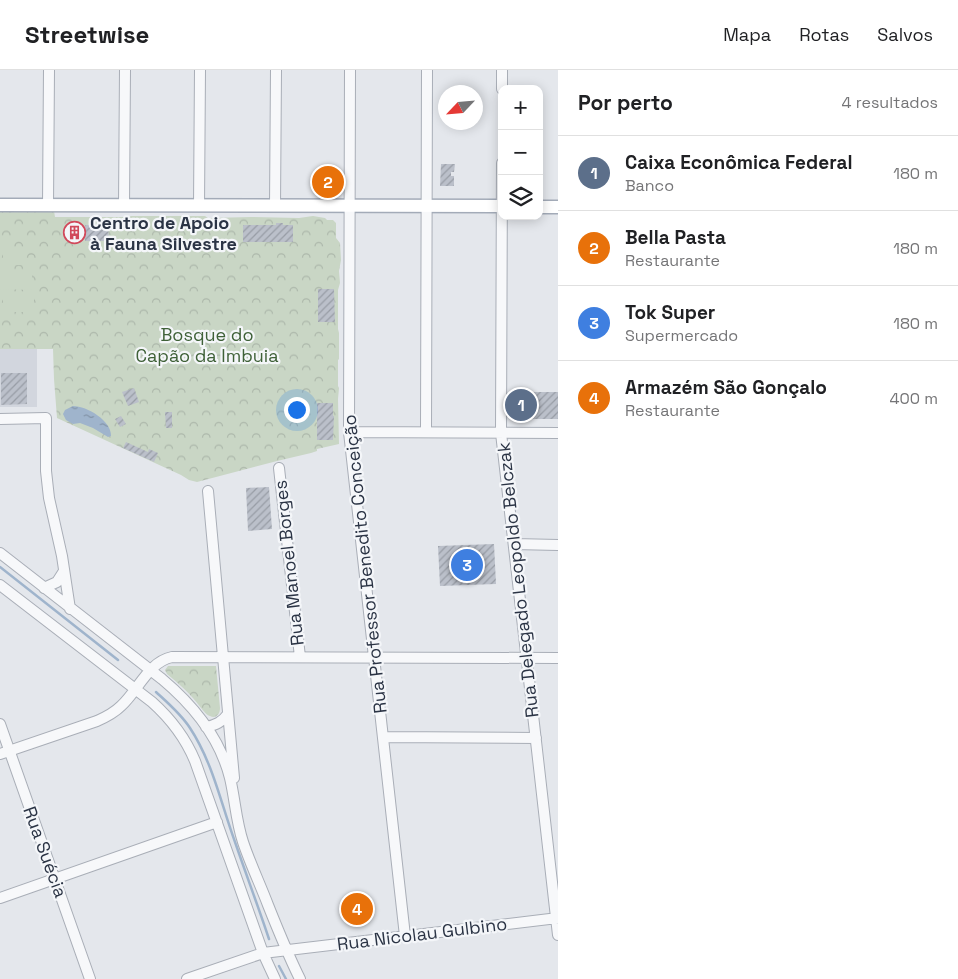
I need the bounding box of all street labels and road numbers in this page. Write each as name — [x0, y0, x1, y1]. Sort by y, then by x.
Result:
street label: Rua Professor Benedito Conceição — [337, 413, 392, 715]
street label: Rua Delegado Leopoldo Belczak — [492, 441, 543, 719]
street label: Rua Manoel Borges — [268, 479, 309, 647]
street label: Rua Suécia — [18, 803, 73, 901]
street label: Rua Nicolau Gulbino — [336, 912, 508, 955]

